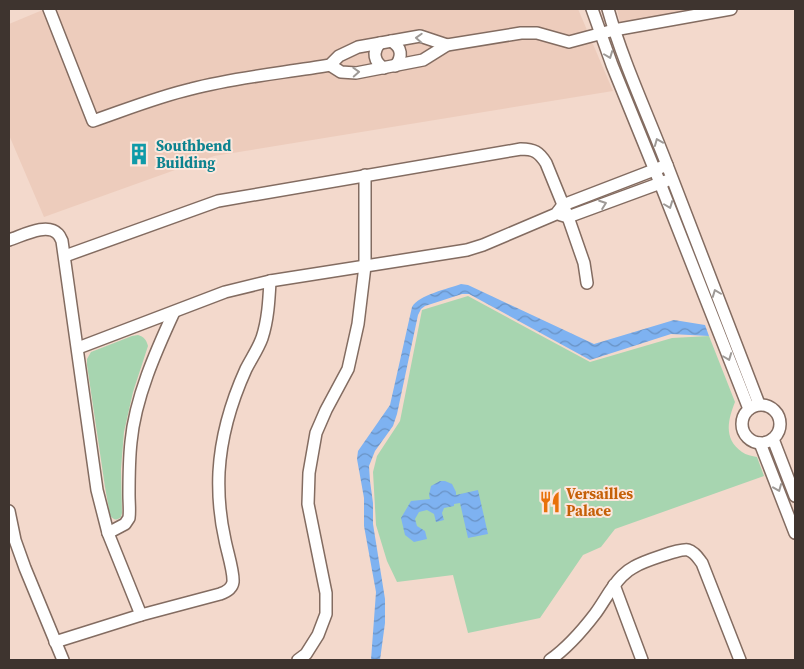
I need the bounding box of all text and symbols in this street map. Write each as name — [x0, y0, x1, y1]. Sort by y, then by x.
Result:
one-way arrow — [415, 32, 423, 43]
one-way arrow — [603, 50, 613, 58]
one-way arrow — [353, 66, 361, 77]
place label: Southbend Building — [156, 135, 232, 173]
one-way arrow — [654, 138, 664, 147]
building icon: Southbend Building — [126, 141, 152, 167]
one-way arrow — [598, 200, 606, 210]
one-way arrow — [663, 201, 673, 209]
one-way arrow — [712, 290, 722, 298]
one-way arrow — [722, 352, 732, 361]
place label: Versailles Palace — [566, 483, 633, 521]
one-way arrow — [771, 483, 782, 492]
restaurant icon: Versailles Palace — [537, 489, 563, 515]

